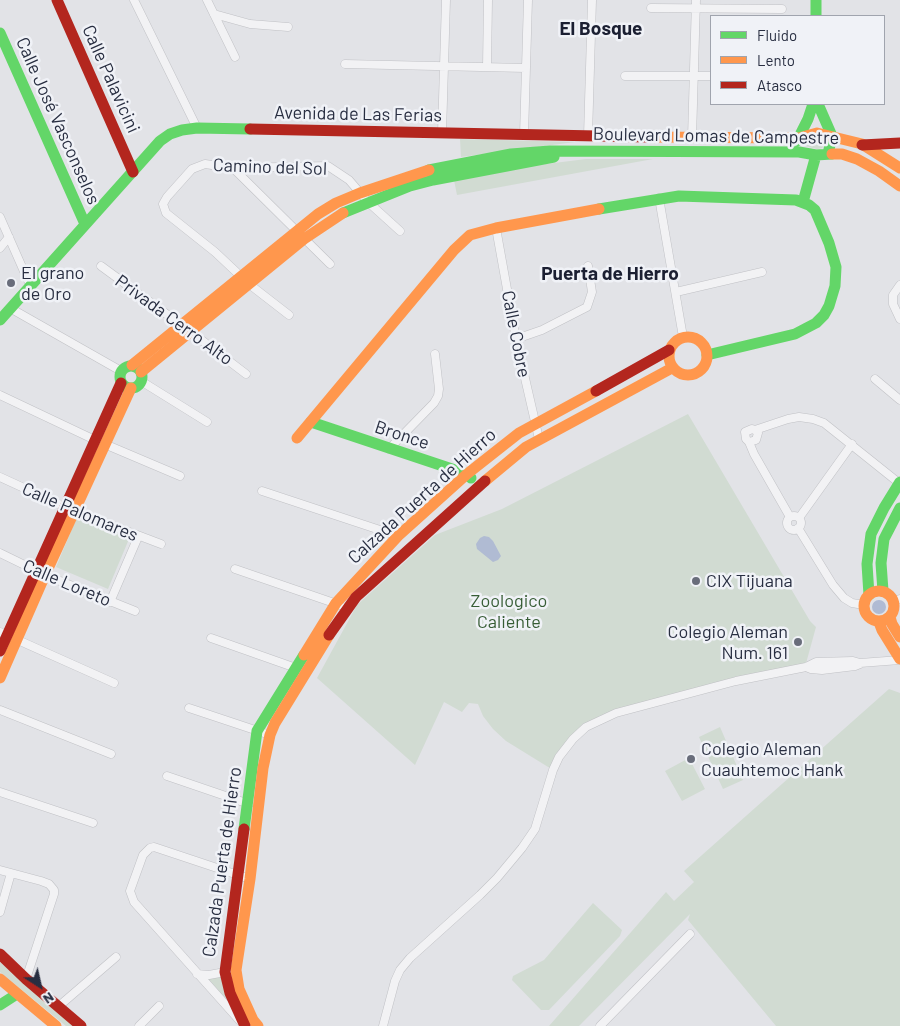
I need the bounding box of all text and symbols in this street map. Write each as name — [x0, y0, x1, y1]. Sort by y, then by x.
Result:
legend — [710, 15, 885, 105]
district label: El Bosque — [560, 18, 642, 40]
street label: Calle Palavicini — [78, 22, 144, 136]
text: Fluido — [757, 26, 797, 44]
street label: Calle José Vasconselos — [11, 34, 105, 208]
text: Lento — [757, 51, 795, 69]
text: Atasco — [757, 76, 802, 94]
street label: Avenida de Las Ferias — [274, 102, 442, 126]
street label: Boulevard Lomas de Campestre — [593, 123, 839, 149]
street label: Camino del Sol — [213, 154, 327, 180]
place label: El grano de Oro — [21, 262, 84, 304]
district label: Puerta de Hierro — [541, 263, 679, 285]
street label: Privada Cerro Alto — [111, 270, 237, 370]
marker: El grano de Oro — [5, 277, 17, 289]
street label: Calle Cobre — [497, 289, 535, 379]
street label: Bronce — [372, 416, 432, 454]
street label: Calzada Puerta de Hierro — [343, 424, 501, 568]
street label: Calle Palomares — [19, 478, 141, 546]
street label: Calle Loreto — [20, 555, 114, 611]
place label: CIX Tijuana — [706, 570, 793, 592]
marker: CIX Tijuana — [690, 575, 702, 587]
park label: Zoologico Caliente — [471, 590, 547, 632]
place label: Colegio Aleman Num. 161 — [667, 621, 788, 664]
marker: Colegio Aleman Num. 161 — [792, 636, 804, 648]
place label: Colegio Aleman Cuauhtemoc Hank — [701, 738, 843, 781]
marker: Colegio Aleman Cuauhtemoc Hank — [685, 753, 697, 765]
street label: Calzada Puerta de Hierro — [198, 766, 246, 958]
north arrow — [15, 961, 65, 1011]
text: N — [40, 989, 58, 1008]

